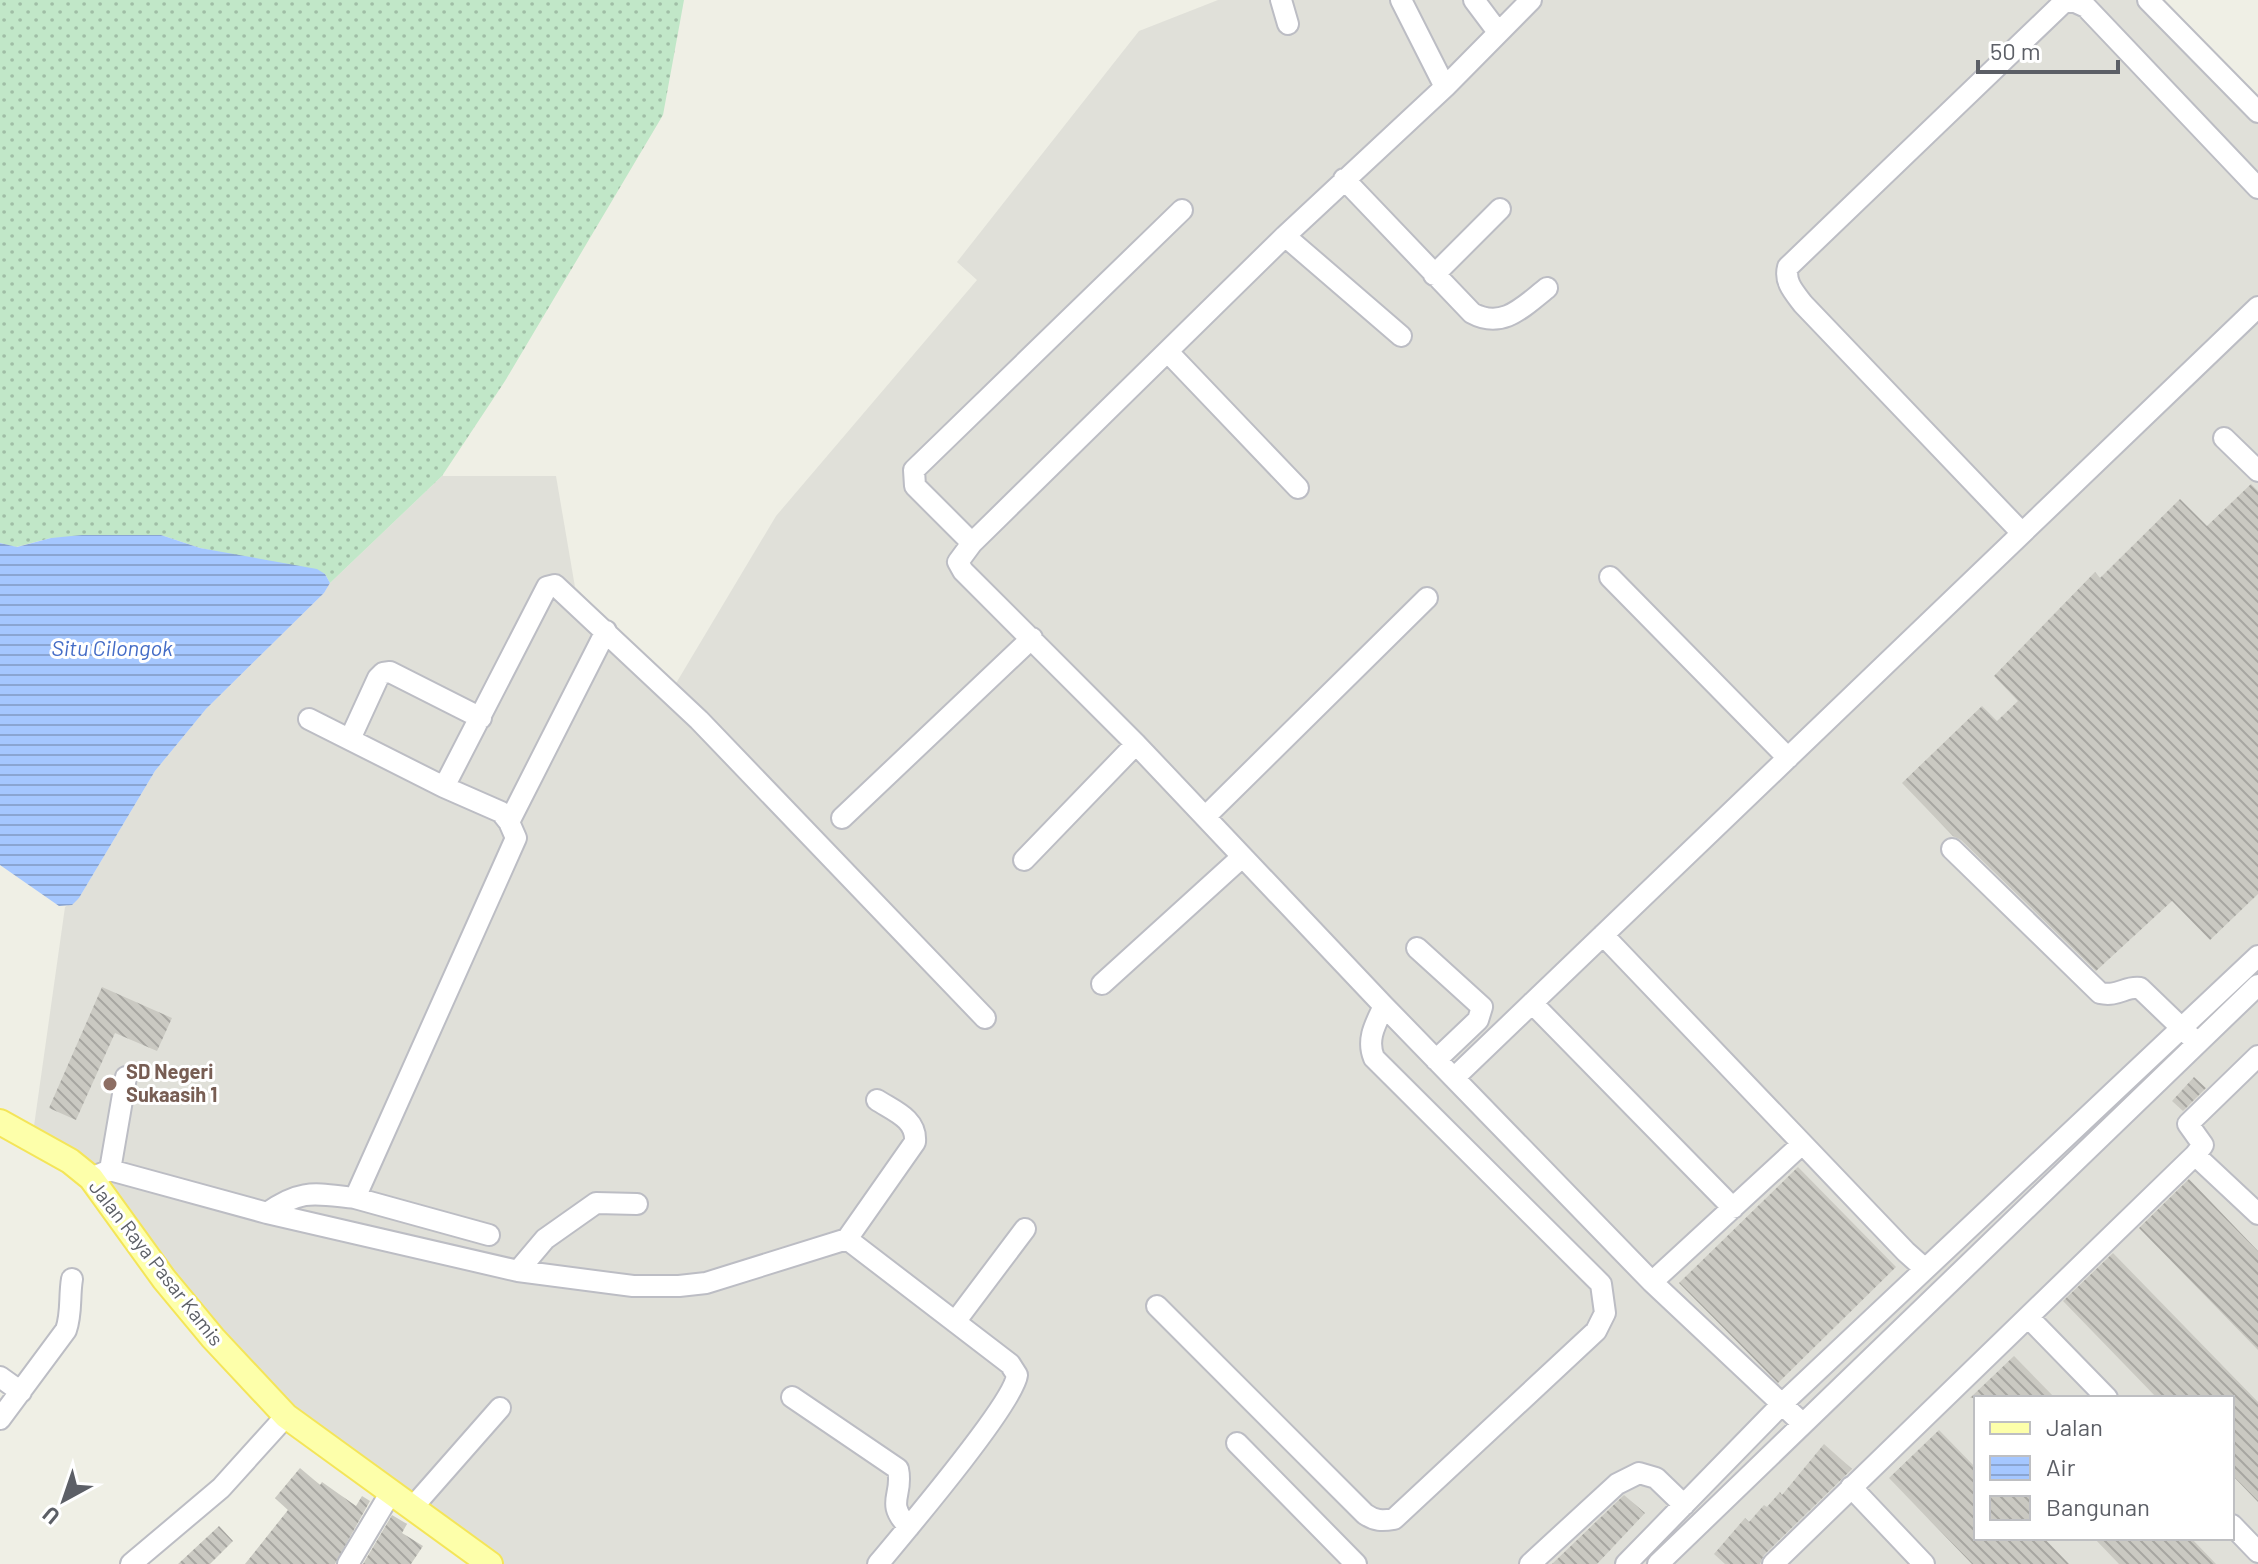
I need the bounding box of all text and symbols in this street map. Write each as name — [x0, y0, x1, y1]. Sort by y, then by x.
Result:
scale bar — [1978, 24, 2118, 74]
text: 50 m — [1990, 36, 2041, 65]
water label: Situ Cilongok — [51, 634, 173, 660]
place label: SD Negeri Sukaasih 1 — [126, 1059, 217, 1106]
marker: SD Negeri Sukaasih 1 — [101, 1075, 119, 1093]
street label: Jalan Raya Pasar Kamis — [85, 1175, 229, 1350]
legend — [1974, 1396, 2234, 1540]
text: Jalan — [2046, 1412, 2103, 1441]
text: Air — [2046, 1452, 2076, 1481]
north arrow — [24, 1460, 104, 1540]
text: Bangunan — [2046, 1492, 2150, 1521]
text: U — [37, 1502, 64, 1530]

